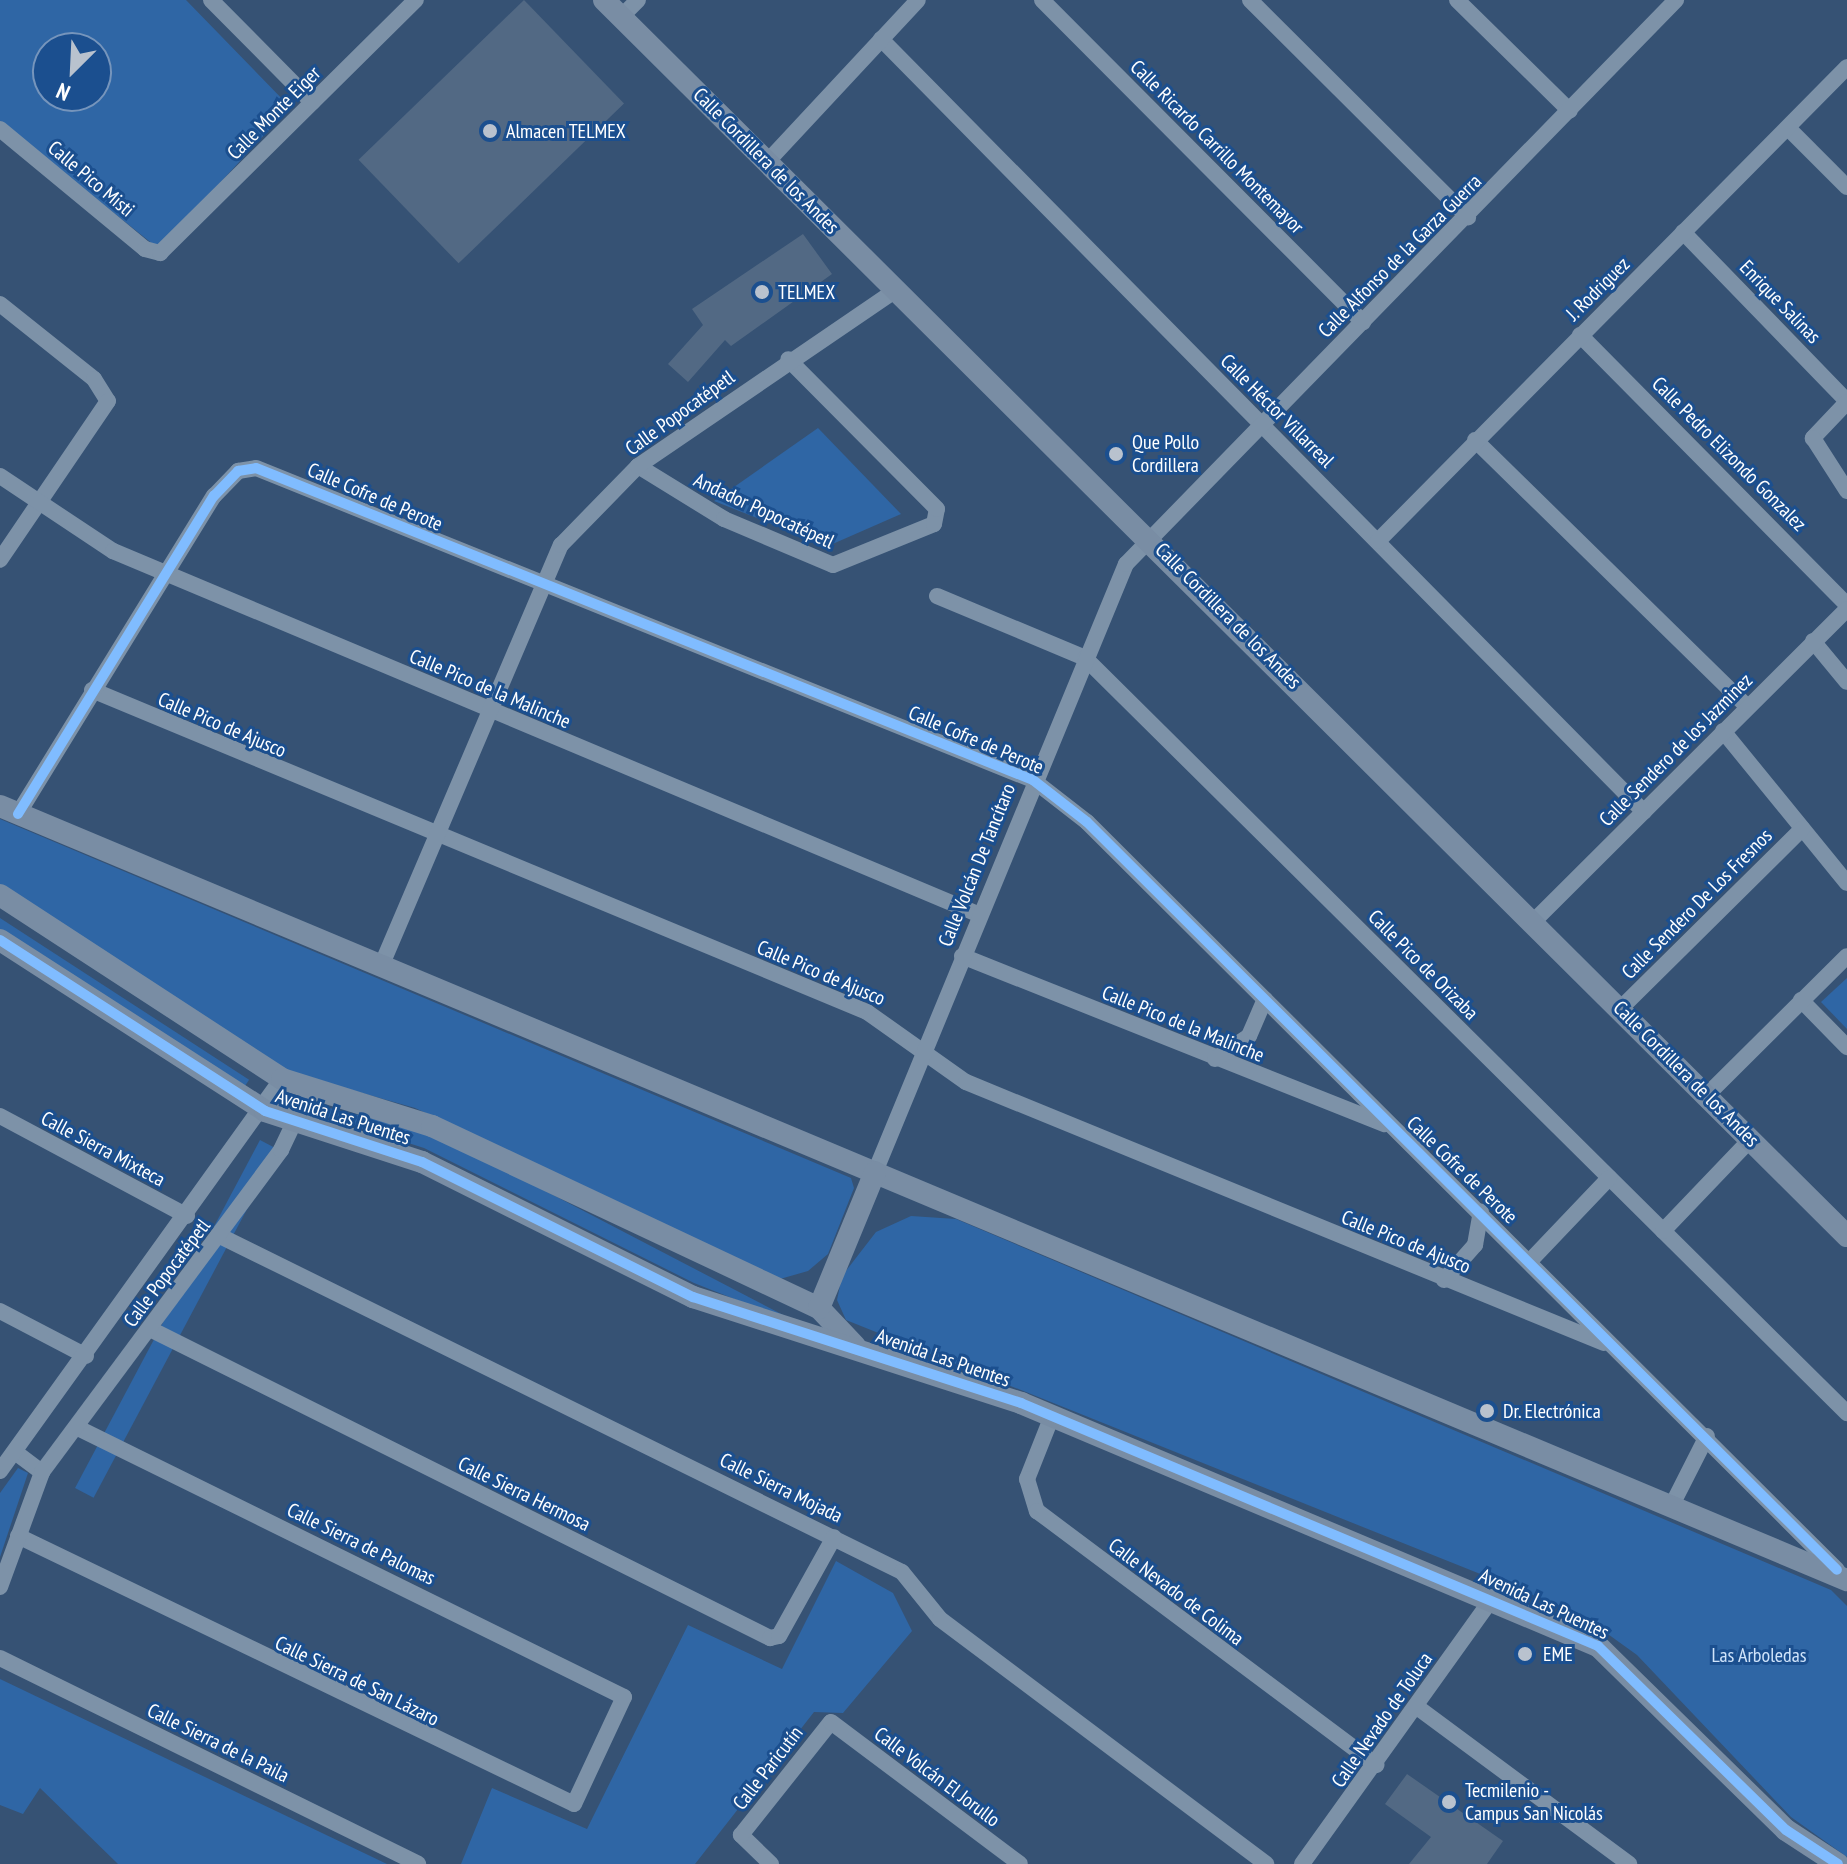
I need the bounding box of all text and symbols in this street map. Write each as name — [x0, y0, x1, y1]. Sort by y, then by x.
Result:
north arrow — [32, 32, 112, 112]
street label: Calle Ricardo Carrillo Montemayor — [1125, 55, 1309, 239]
street label: Calle Monte Eiger — [222, 61, 326, 165]
text: N — [52, 77, 74, 107]
street label: Calle Cordillera de los Andes — [688, 83, 844, 239]
place label: Almacen TELMEX — [506, 119, 626, 143]
marker: Almacen TELMEX — [481, 122, 499, 140]
street label: Calle Pico Misti — [43, 136, 139, 222]
street label: Calle Alfonso de la Garza Guerra — [1313, 169, 1487, 343]
street label: J. Rodriguez — [1561, 252, 1635, 326]
street label: Enrique Salinas — [1735, 256, 1825, 348]
place label: TELMEX — [778, 280, 835, 304]
marker: TELMEX — [753, 283, 771, 301]
street label: Calle Héctor Villarreal — [1215, 349, 1339, 473]
street label: Calle Popocatépetl — [621, 365, 739, 461]
street label: Calle Pedro Elizondo Gonzalez — [1647, 372, 1811, 536]
place label: Que Pollo Cordillera — [1132, 430, 1199, 477]
marker: Que Pollo Cordillera — [1107, 445, 1125, 463]
street label: Calle Cofre de Perote — [304, 458, 446, 536]
street label: Andador Popocatépetl — [690, 468, 838, 554]
street label: Calle Cordillera de los Andes — [1150, 538, 1306, 694]
street label: Calle Pico de la Malinche — [406, 644, 574, 734]
street label: Calle Sendero de los Jazminez — [1594, 668, 1758, 832]
street label: Calle Pico de Ajusco — [154, 687, 290, 763]
street label: Calle Cofre de Perote — [905, 701, 1047, 779]
street label: Calle Volcán De Tancítaro — [933, 780, 1021, 950]
street label: Calle Sendero De Los Fresnos — [1617, 824, 1777, 984]
street label: Calle Pico de Orizaba — [1363, 905, 1483, 1025]
street label: Calle Pico de Ajusco — [753, 935, 889, 1011]
street label: Calle Pico de la Malinche — [1099, 981, 1267, 1067]
street label: Calle Cordillera de los Andes — [1608, 996, 1764, 1152]
street label: Avenida Las Puentes — [272, 1084, 414, 1150]
street label: Calle Sierra Mixteca — [37, 1106, 169, 1192]
street label: Calle Cofre de Perote — [1402, 1111, 1522, 1229]
street label: Calle Pico de Ajusco — [1338, 1205, 1474, 1279]
street label: Calle Popocatépetl — [119, 1214, 215, 1332]
street label: Avenida Las Puentes — [873, 1324, 1013, 1392]
place label: Dr. Electrónica — [1503, 1399, 1602, 1423]
marker: Dr. Electrónica — [1478, 1402, 1496, 1420]
street label: Calle Sierra Mojada — [716, 1448, 846, 1528]
street label: Calle Sierra Hermosa — [454, 1452, 594, 1536]
street label: Calle Sierra de Palomas — [283, 1498, 439, 1590]
street label: Calle Nevado de Colima — [1104, 1533, 1248, 1651]
street label: Avenida Las Puentes — [1475, 1563, 1613, 1645]
street label: Calle Sierra de San Lázaro — [271, 1631, 443, 1731]
place label: EME — [1543, 1642, 1573, 1666]
marker: EME — [1514, 1643, 1536, 1665]
park label: Las Arboledas — [1711, 1643, 1807, 1667]
street label: Calle Nevado de Toluca — [1326, 1648, 1438, 1792]
street label: Calle Sierra de la Paila — [143, 1698, 293, 1788]
street label: Calle Paricutín — [728, 1721, 808, 1815]
street label: Calle Volcán El Jorullo — [869, 1722, 1005, 1832]
place label: Tecmilenio - Campus San Nicolás — [1465, 1778, 1603, 1825]
marker: Tecmilenio - Campus San Nicolás — [1440, 1793, 1458, 1811]

